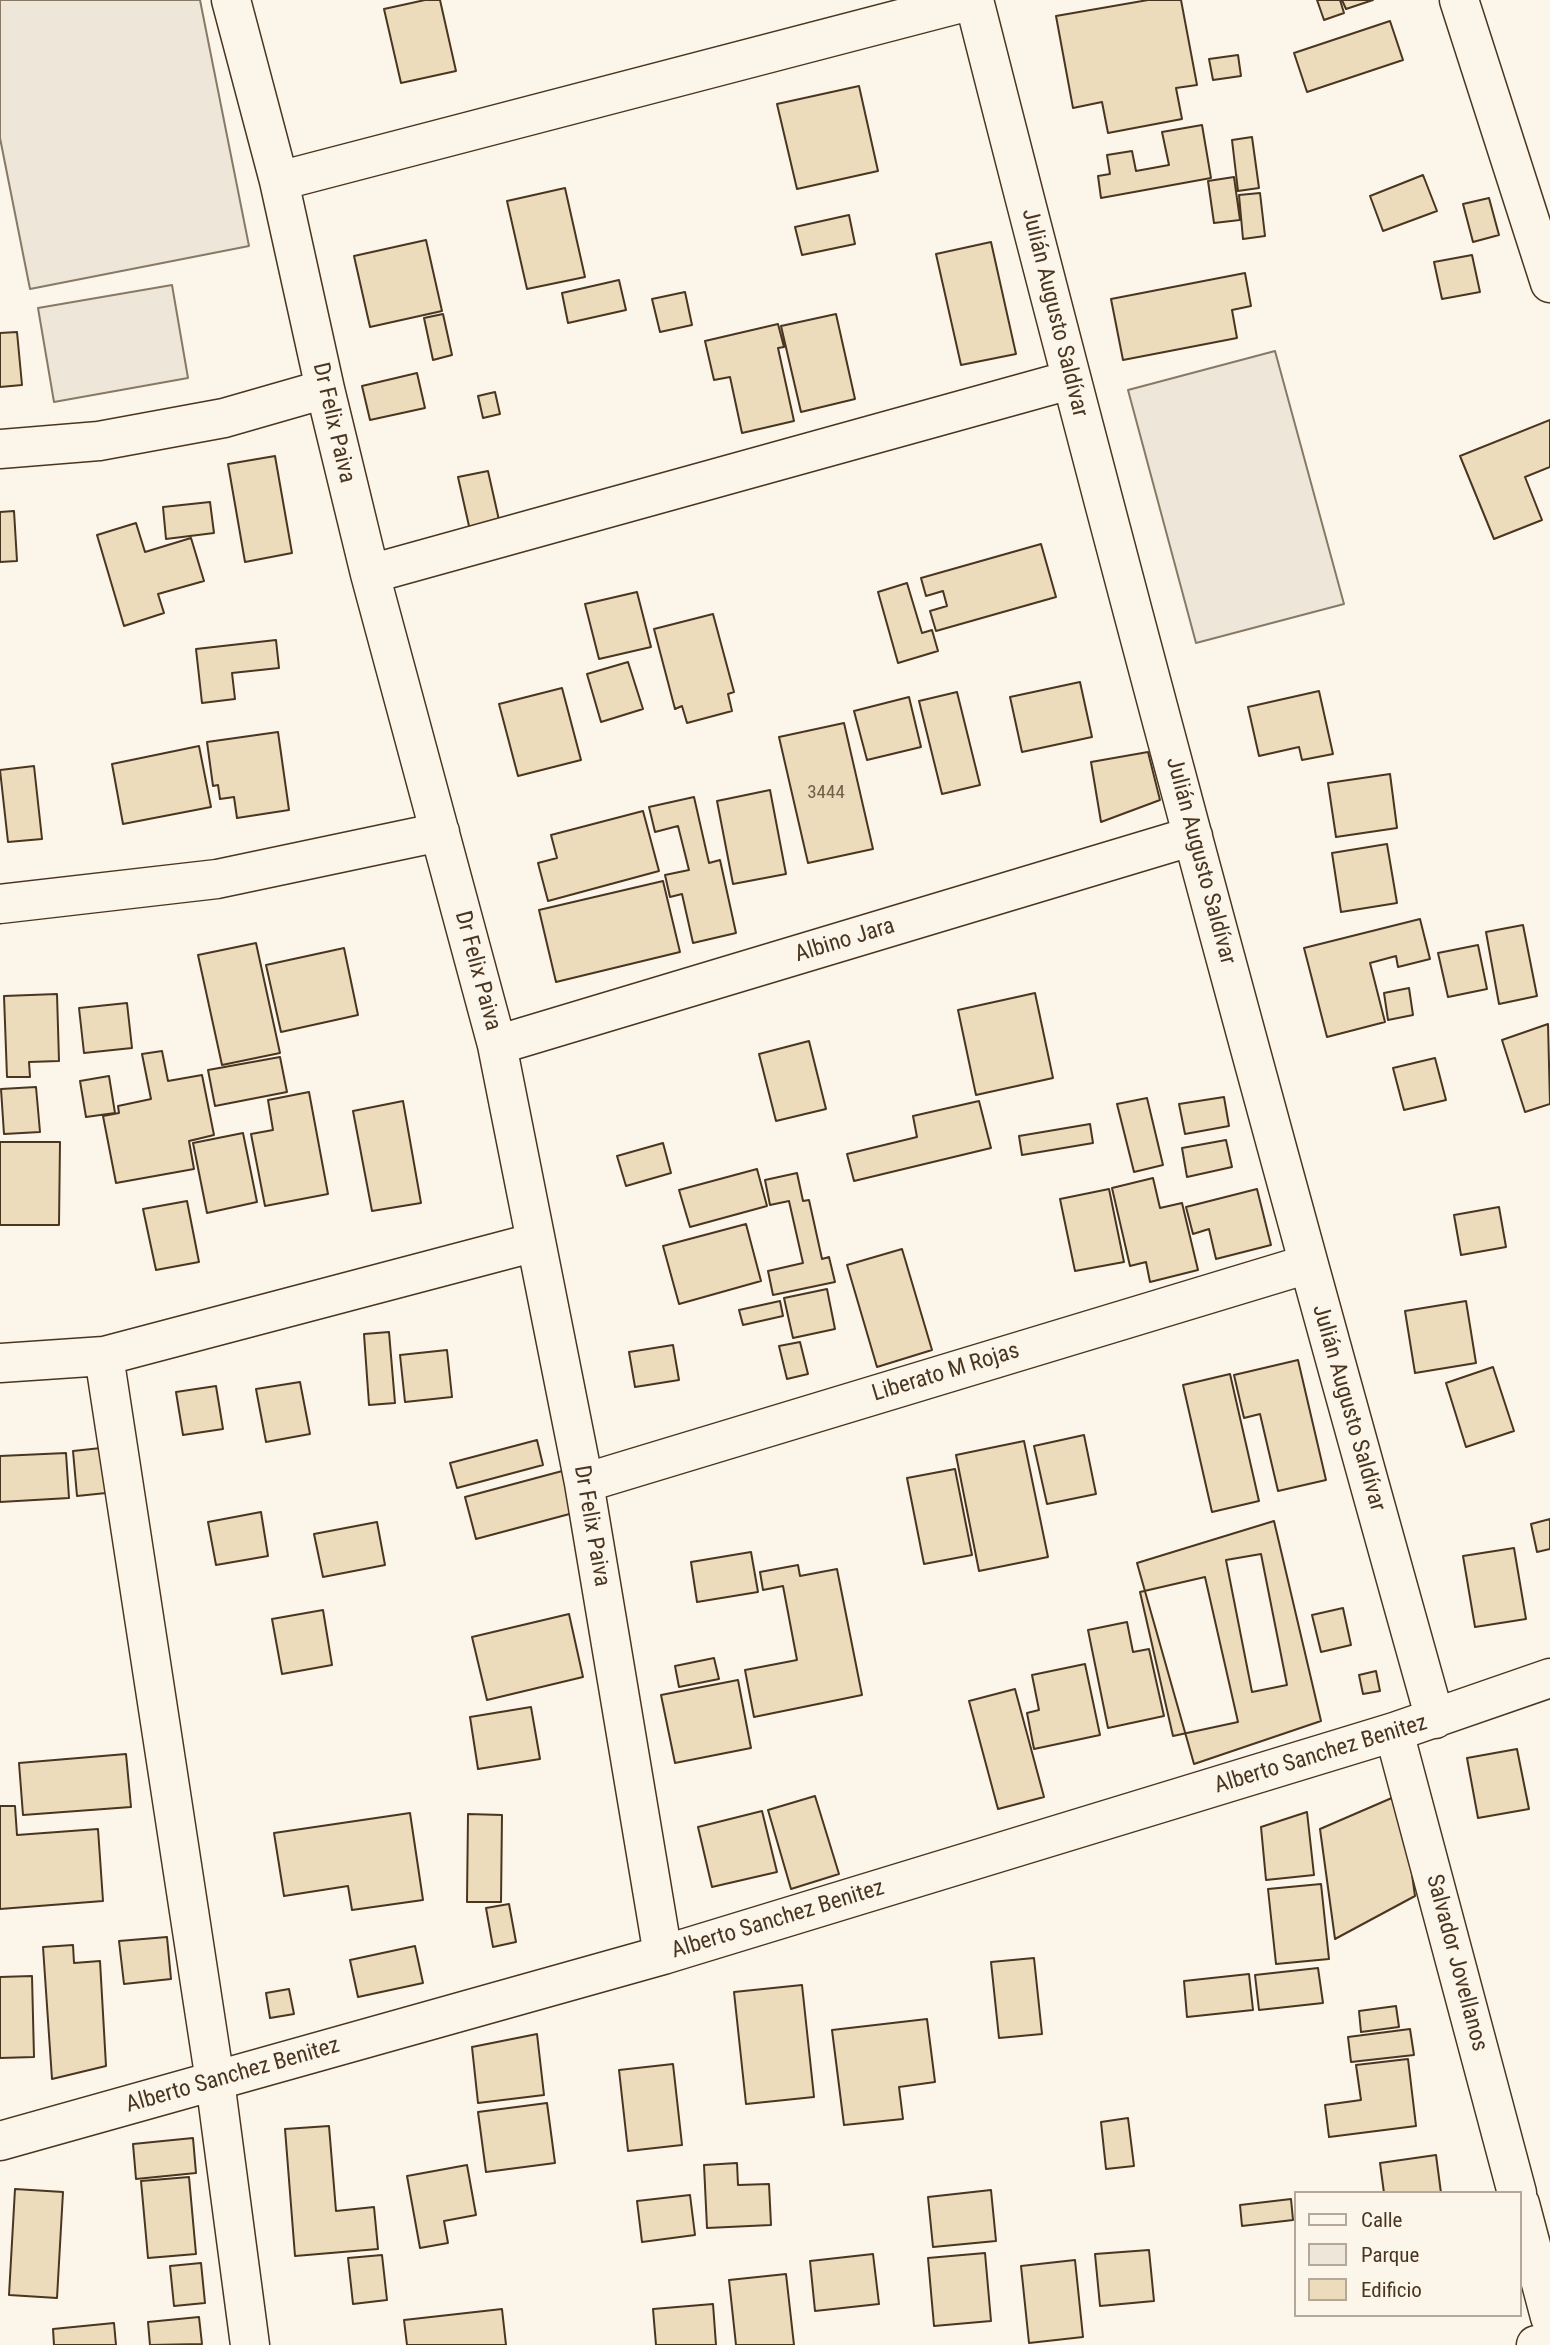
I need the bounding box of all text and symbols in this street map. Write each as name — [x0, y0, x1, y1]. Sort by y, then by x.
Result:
street label: Julián Augusto Saldívar — [1015, 206, 1093, 420]
street label: Dr Felix Paiva — [306, 360, 360, 486]
street label: Julián Augusto Saldívar — [1159, 754, 1241, 968]
house number: 3444 — [807, 782, 845, 804]
street label: Dr Felix Paiva — [448, 908, 506, 1034]
street label: Albino Jara — [792, 913, 898, 969]
street label: Julián Augusto Saldívar — [1305, 1302, 1391, 1514]
street label: Liberato M Rojas — [869, 1338, 1023, 1408]
street label: Dr Felix Paiva — [567, 1463, 615, 1589]
street label: Alberto Sanchez Benitez — [1211, 1709, 1431, 1801]
street label: Salvador Jovellanos — [1419, 1872, 1493, 2054]
street label: Alberto Sanchez Benitez — [668, 1874, 888, 1966]
street label: Alberto Sanchez Benitez — [123, 2032, 343, 2120]
legend — [1294, 2191, 1522, 2317]
text: Calle — [1361, 2208, 1402, 2232]
text: Parque — [1361, 2243, 1419, 2267]
text: Edificio — [1361, 2278, 1422, 2302]

